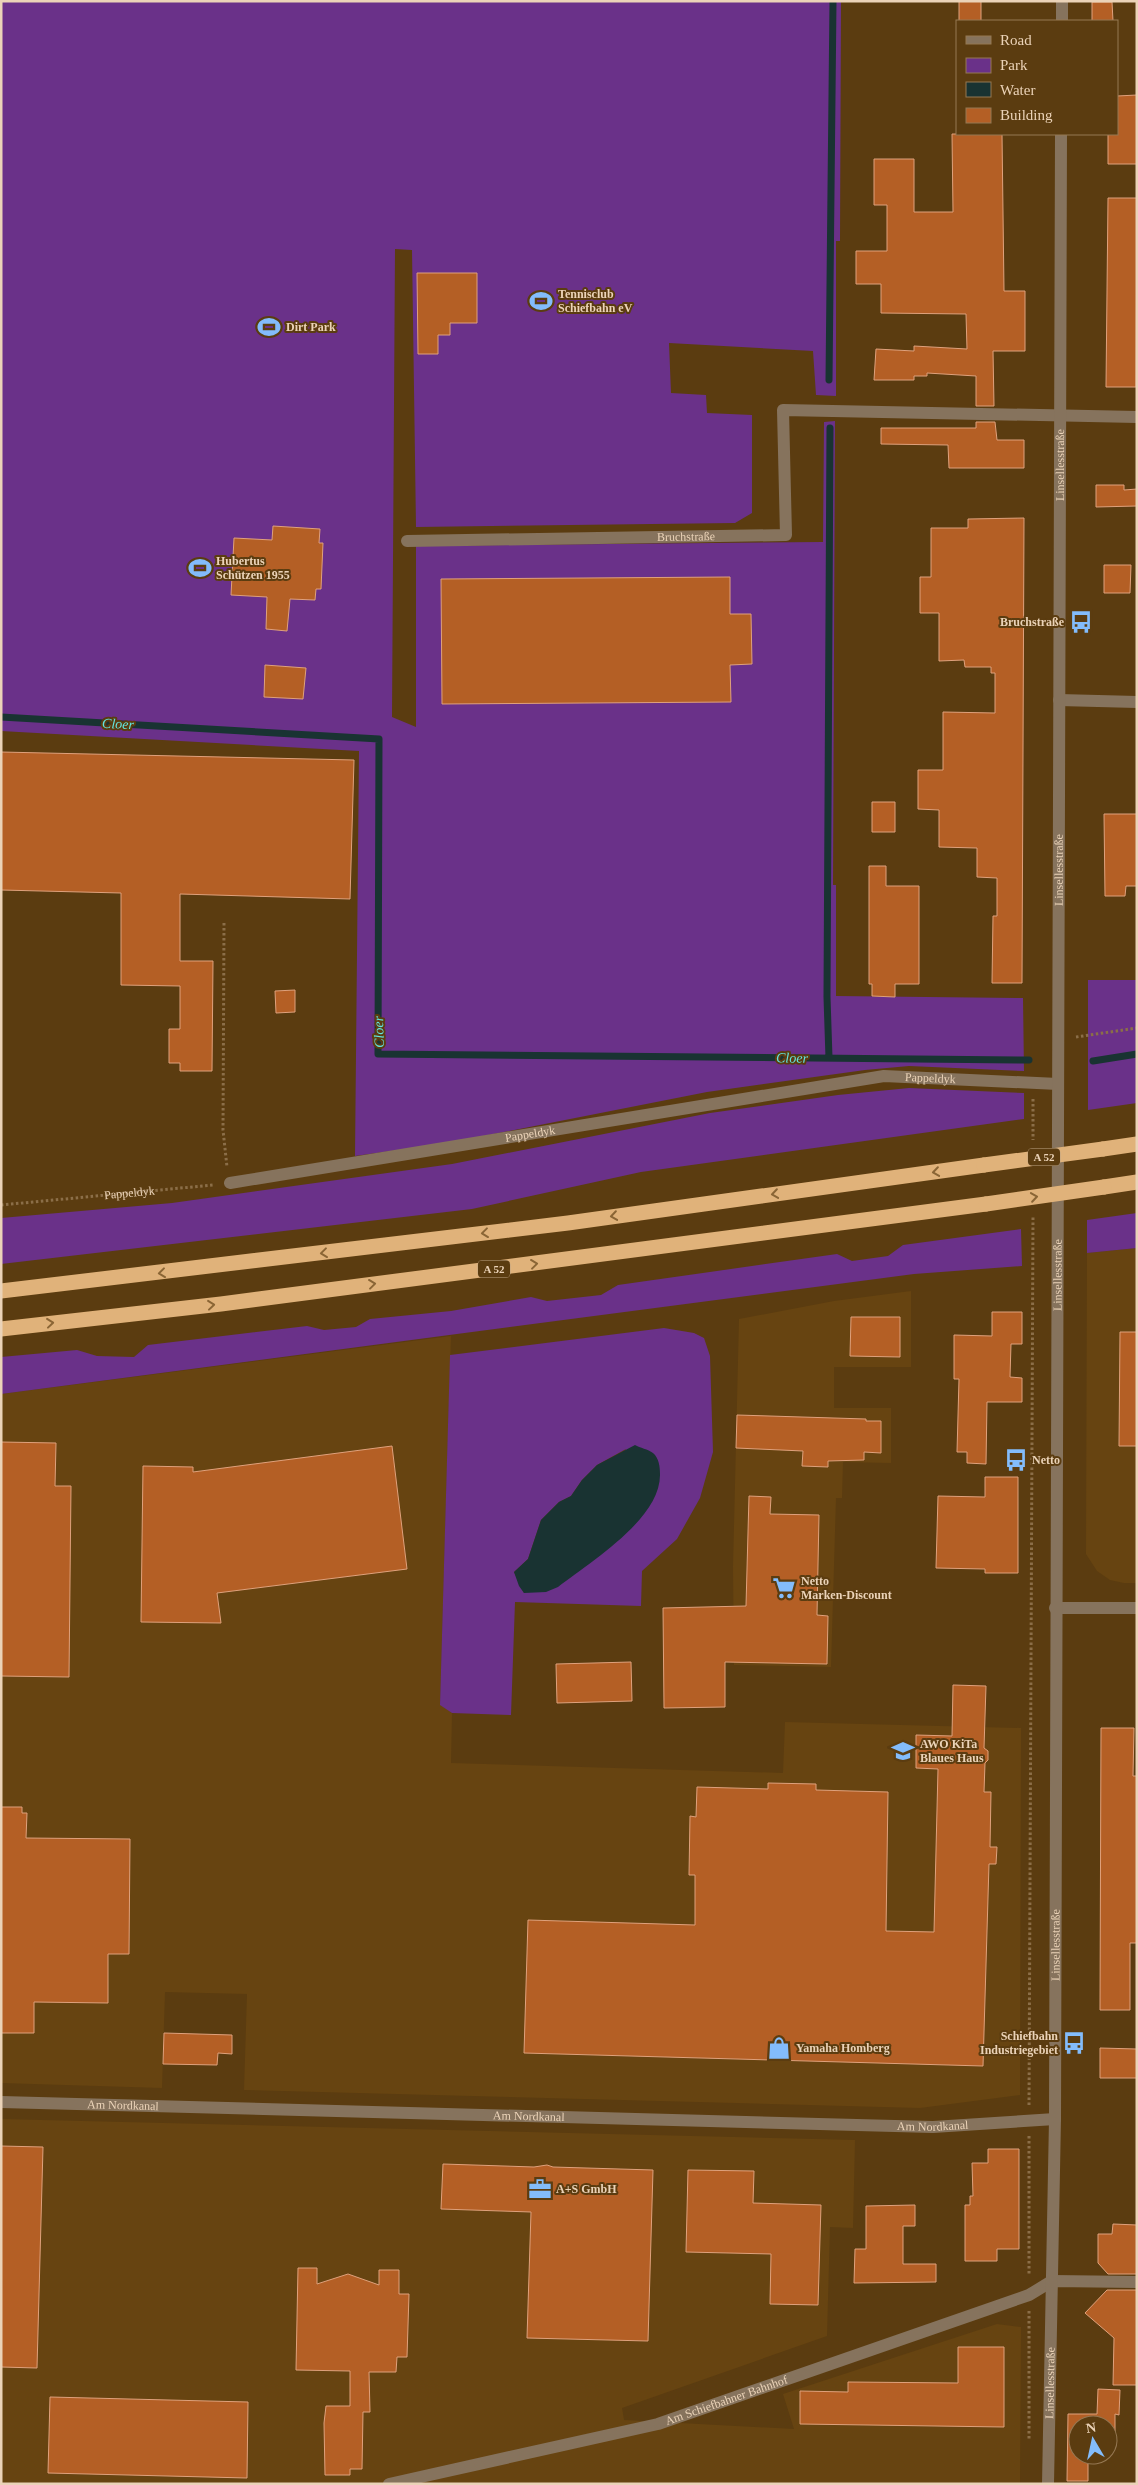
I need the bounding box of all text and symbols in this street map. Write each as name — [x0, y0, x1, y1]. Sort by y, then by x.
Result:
legend — [956, 20, 1118, 135]
text: Road — [1000, 32, 1032, 48]
text: Park — [1000, 57, 1028, 73]
text: Water — [1000, 82, 1035, 98]
text: Building — [1000, 107, 1053, 123]
place label: Tennisclub Schiefbahn eV — [558, 287, 633, 315]
sports icon: Tennisclub Schiefbahn eV — [528, 288, 554, 314]
sports icon: Dirt Park — [256, 314, 282, 340]
place label: Dirt Park — [286, 320, 336, 334]
street label: Linsellesstraße — [1053, 429, 1067, 501]
street label: Bruchstraße — [657, 529, 715, 544]
place label: Hubertus Schützen 1955 — [216, 554, 290, 582]
sports icon: Hubertus Schützen 1955 — [187, 555, 213, 581]
bus stop icon: Bruchstraße — [1068, 609, 1094, 635]
place label: Bruchstraße — [1000, 615, 1065, 629]
water label: Cloer — [102, 716, 135, 732]
street label: Linsellesstraße — [1052, 834, 1066, 906]
water label: Cloer — [371, 1015, 387, 1048]
water label: Cloer — [776, 1050, 809, 1066]
street label: Pappeldyk — [905, 1070, 956, 1086]
street label: Pappeldyk — [504, 1123, 556, 1145]
road number: A 52 — [1028, 1148, 1060, 1166]
one-way arrow — [931, 1166, 939, 1177]
street label: Pappeldyk — [104, 1184, 155, 1202]
one-way arrow — [770, 1188, 778, 1199]
one-way arrow — [1031, 1192, 1039, 1203]
one-way arrow — [609, 1210, 617, 1221]
one-way arrow — [481, 1227, 489, 1238]
street label: Linsellesstraße — [1050, 1239, 1065, 1311]
one-way arrow — [319, 1247, 327, 1258]
one-way arrow — [529, 1259, 538, 1269]
road number: A 52 — [478, 1260, 510, 1278]
one-way arrow — [158, 1267, 166, 1278]
one-way arrow — [369, 1279, 377, 1290]
one-way arrow — [207, 1300, 215, 1311]
one-way arrow — [46, 1318, 54, 1329]
bus stop icon: Netto — [1003, 1447, 1029, 1473]
place label: Netto — [1032, 1453, 1060, 1467]
place label: Netto Marken-Discount — [801, 1574, 892, 1602]
supermarket icon: Netto Marken-Discount — [771, 1575, 797, 1601]
place label: AWO KiTa Blaues Haus — [920, 1737, 984, 1765]
school or university icon: AWO KiTa Blaues Haus — [890, 1738, 916, 1764]
street label: Linsellesstraße — [1048, 1909, 1063, 1981]
place label: Schiefbahn Industriegebiet — [980, 2029, 1058, 2057]
bus stop icon: Schiefbahn Industriegebiet — [1061, 2030, 1087, 2056]
shop icon: Yamaha Homberg — [766, 2035, 792, 2061]
place label: Yamaha Homberg — [796, 2041, 890, 2055]
street label: Am Nordkanal — [87, 2097, 160, 2113]
street label: Am Nordkanal — [493, 2108, 565, 2124]
street label: Am Nordkanal — [897, 2118, 970, 2134]
office icon: A+S GmbH — [527, 2176, 553, 2202]
place label: A+S GmbH — [556, 2182, 617, 2196]
street label: Linsellesstraße — [1042, 2347, 1058, 2419]
street label: Am Schiefbahner Bahnhof — [663, 2372, 789, 2428]
north arrow — [1068, 2415, 1118, 2465]
text: N — [1085, 2419, 1097, 2436]

